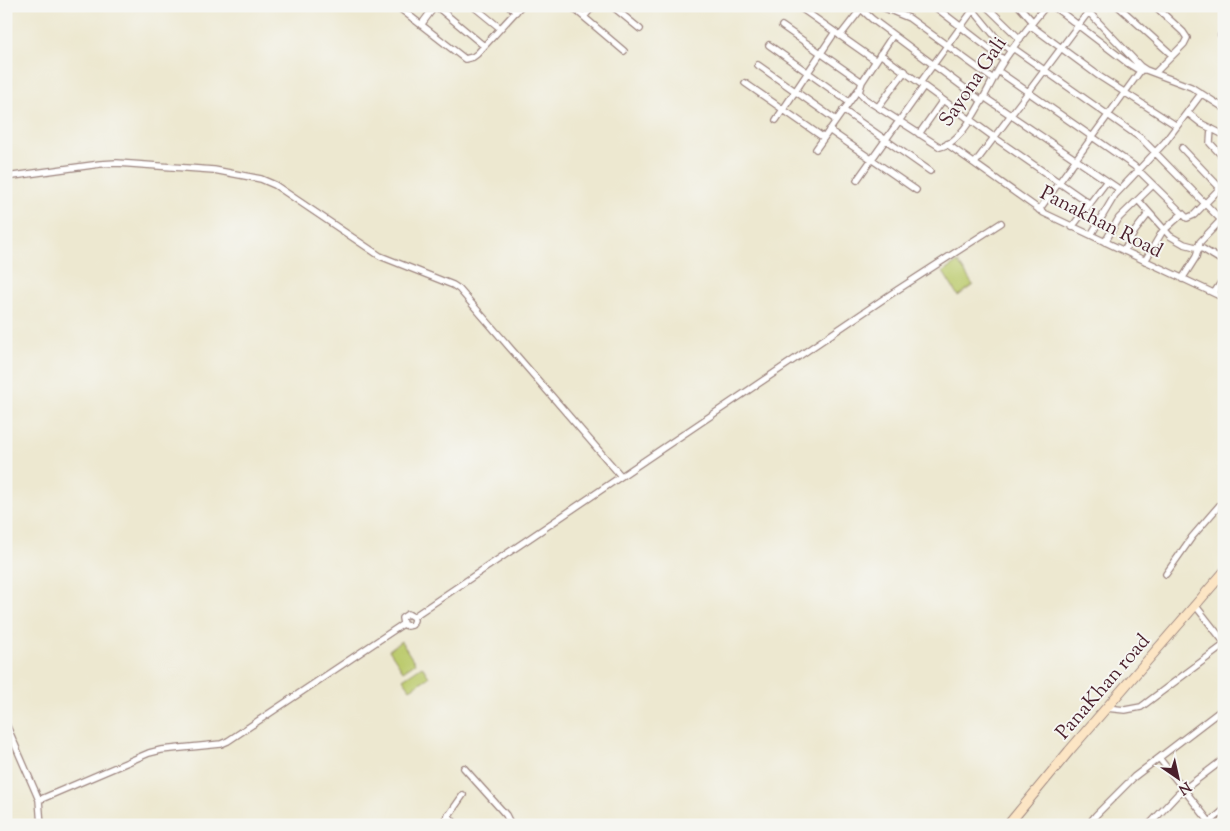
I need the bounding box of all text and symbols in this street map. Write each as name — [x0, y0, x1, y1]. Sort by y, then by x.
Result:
street label: Sayona Gali — [933, 31, 1015, 133]
street label: Panakhan Road — [1035, 180, 1167, 267]
street label: PanaKhan road — [1050, 629, 1158, 747]
north arrow — [1152, 754, 1202, 804]
text: N — [1174, 776, 1194, 799]

